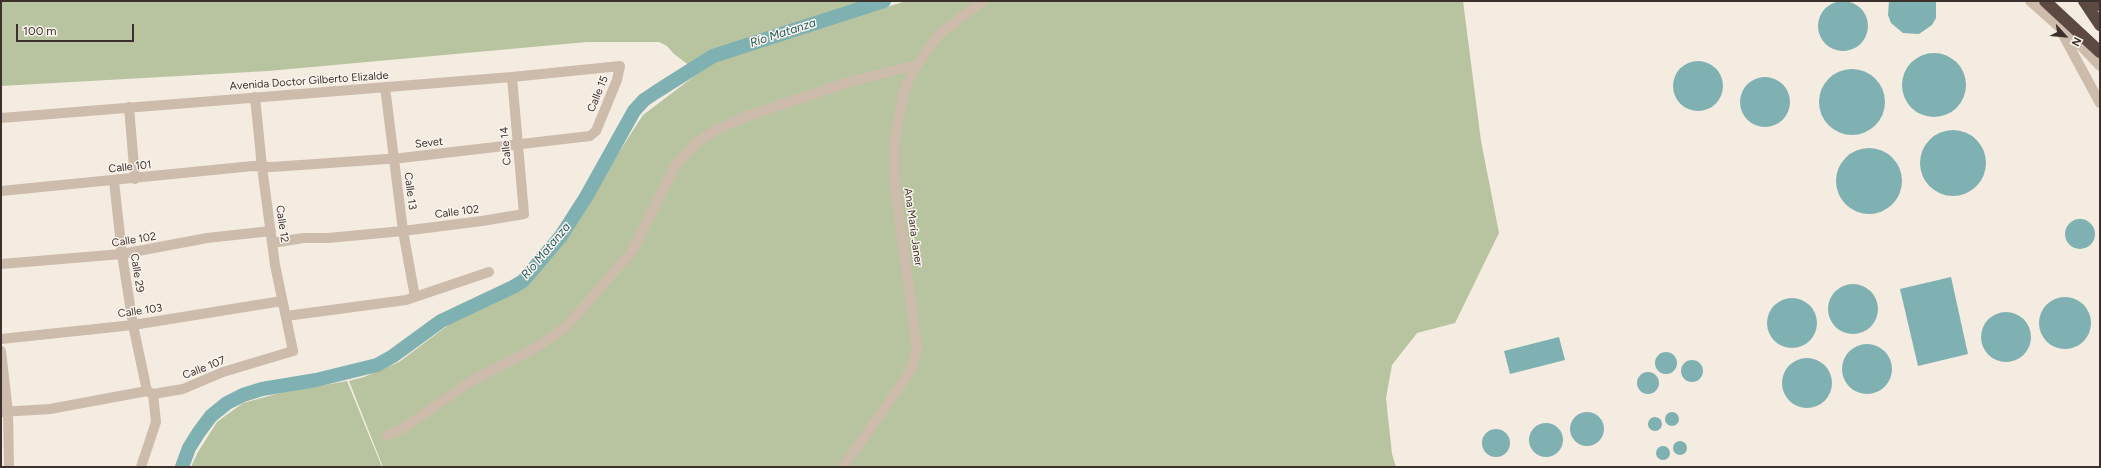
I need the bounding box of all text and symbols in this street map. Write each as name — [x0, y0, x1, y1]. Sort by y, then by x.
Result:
scale bar — [18, 16, 136, 42]
water label: Río Matanza — [748, 16, 818, 50]
north arrow — [2045, 16, 2085, 56]
text: 100 m — [23, 24, 57, 38]
text: N — [2068, 35, 2084, 48]
street label: Avenida Doctor Gilberto Elizalde — [229, 69, 389, 93]
street label: Calle 15 — [585, 74, 611, 114]
street label: Calle 14 — [498, 126, 514, 166]
street label: Sevet — [414, 135, 444, 151]
street label: Calle 101 — [108, 158, 152, 176]
street label: Calle 13 — [401, 172, 419, 210]
street label: Ana María Janer — [901, 187, 925, 267]
street label: Calle 102 — [434, 203, 480, 221]
street label: Calle 12 — [273, 204, 291, 244]
water label: Río Matanza — [518, 220, 574, 282]
street label: Calle 102 — [111, 230, 157, 250]
street label: Calle 29 — [127, 252, 147, 294]
street label: Calle 103 — [117, 301, 163, 321]
street label: Calle 107 — [181, 354, 227, 382]

